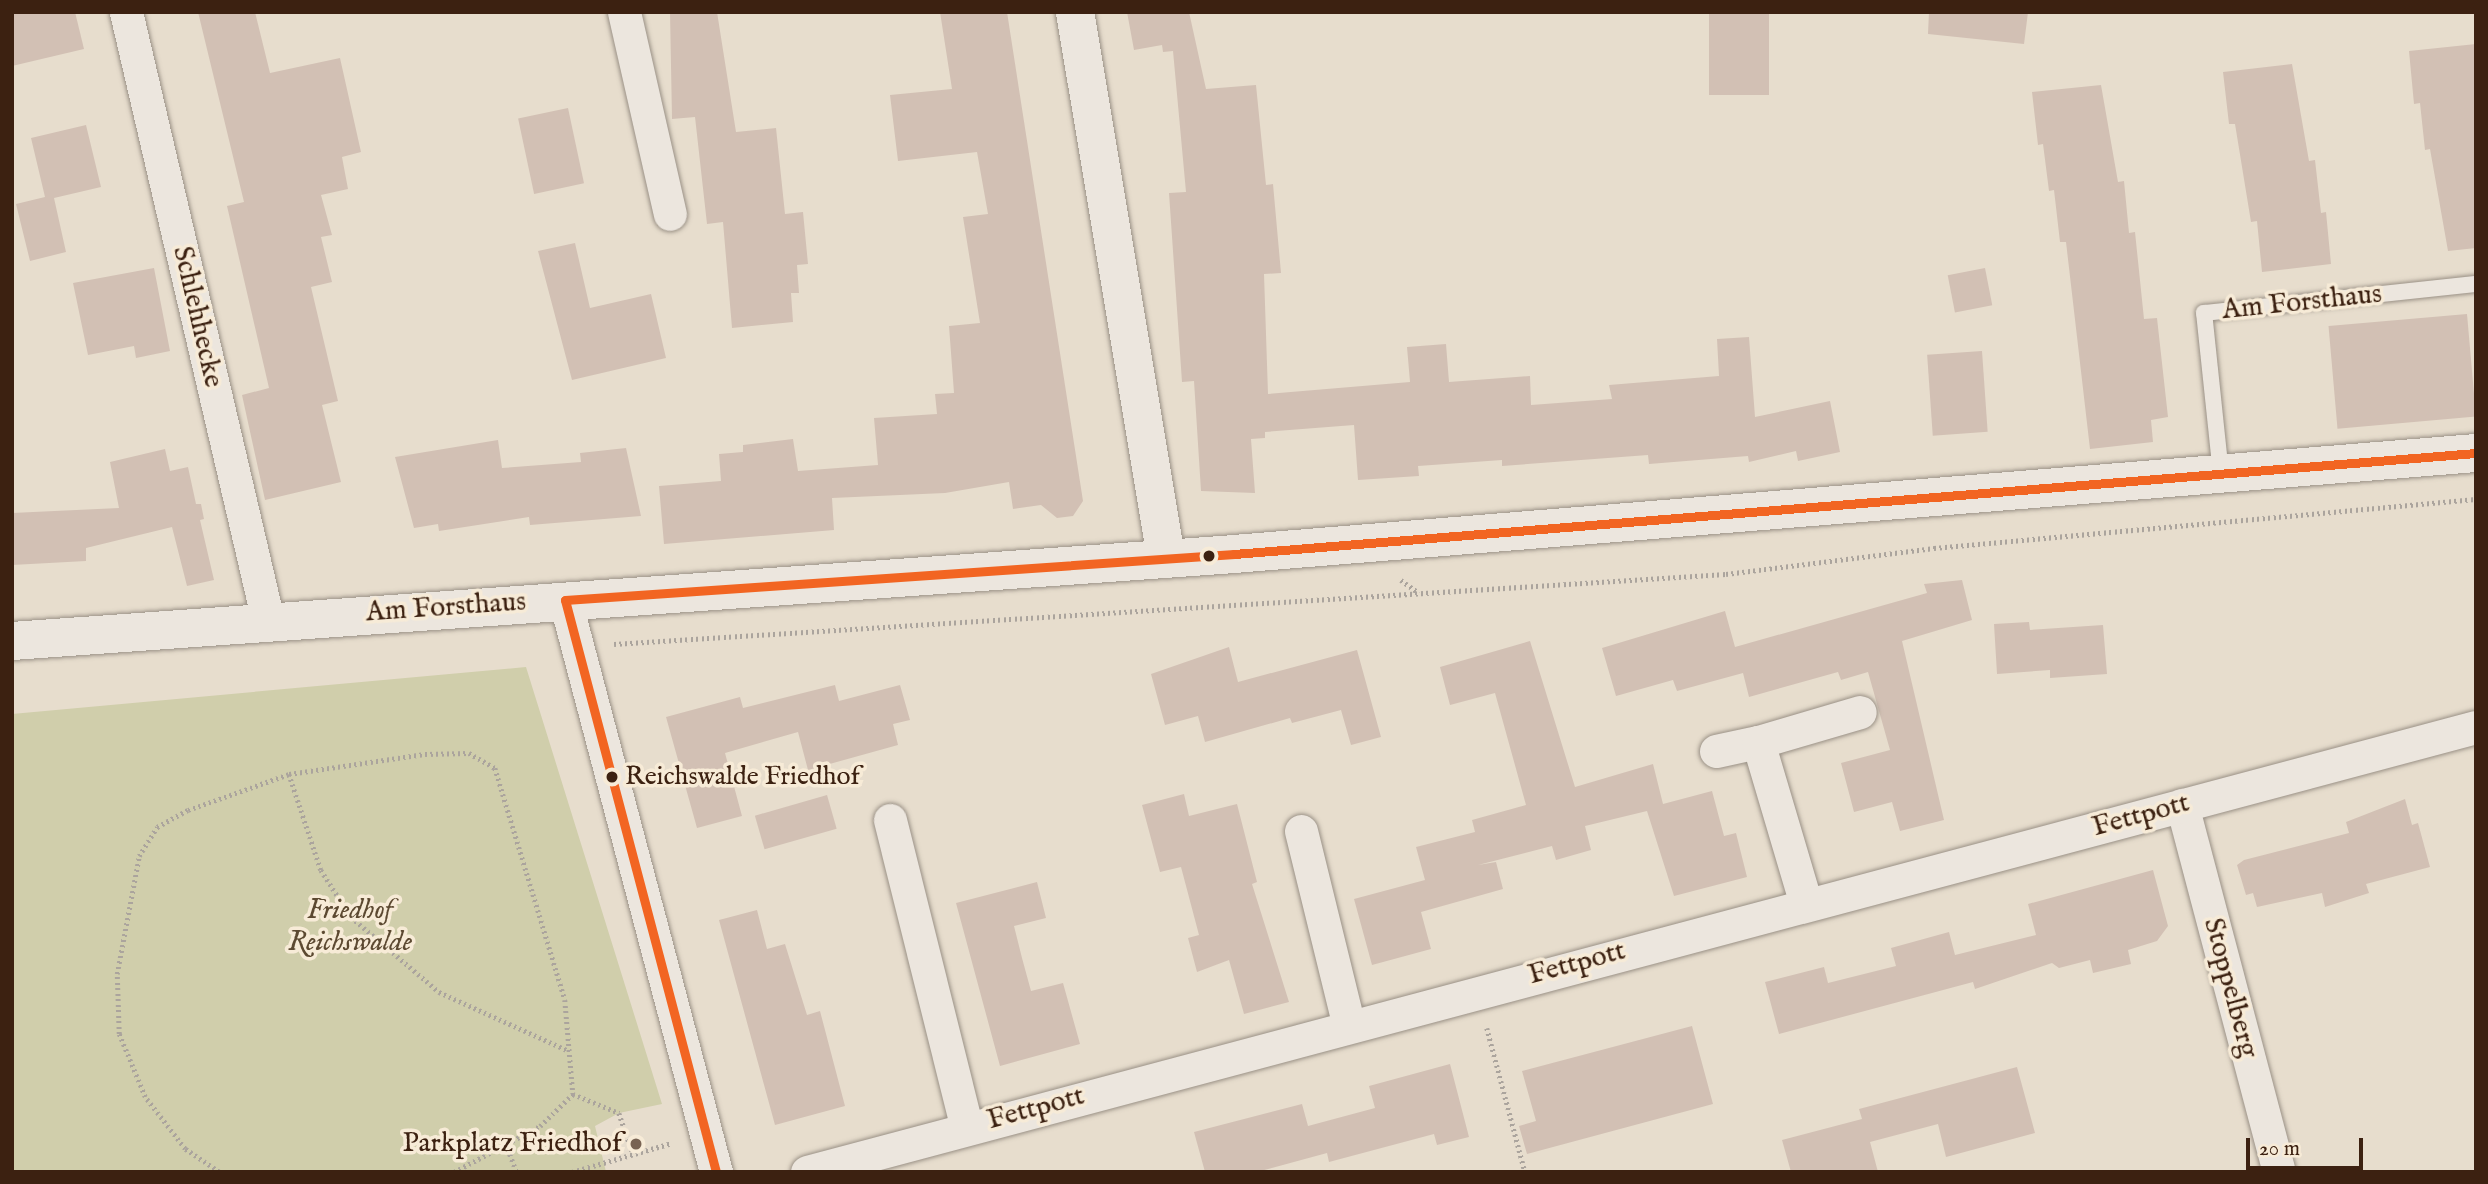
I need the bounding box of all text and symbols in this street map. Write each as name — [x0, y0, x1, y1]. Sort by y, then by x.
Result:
street label: Schlehhecke — [164, 243, 230, 391]
street label: Am Forsthaus — [2221, 278, 2383, 328]
unlabelled marker — [1202, 549, 1216, 563]
street label: Am Forsthaus — [365, 586, 527, 630]
place label: Reichswalde Friedhof — [625, 761, 860, 793]
marker: Reichswalde Friedhof — [605, 770, 619, 784]
street label: Fettpott — [2089, 787, 2193, 845]
park label: Friedhof Reichswalde — [288, 894, 412, 960]
street label: Stoppelberg — [2195, 915, 2265, 1061]
street label: Fettpott — [1525, 935, 1629, 993]
street label: Fettpott — [984, 1080, 1088, 1138]
scale bar — [2250, 1124, 2367, 1168]
place label: Parkplatz Friedhof — [402, 1127, 622, 1161]
marker: Parkplatz Friedhof — [628, 1136, 644, 1152]
text: 20 m — [2259, 1136, 2300, 1163]

